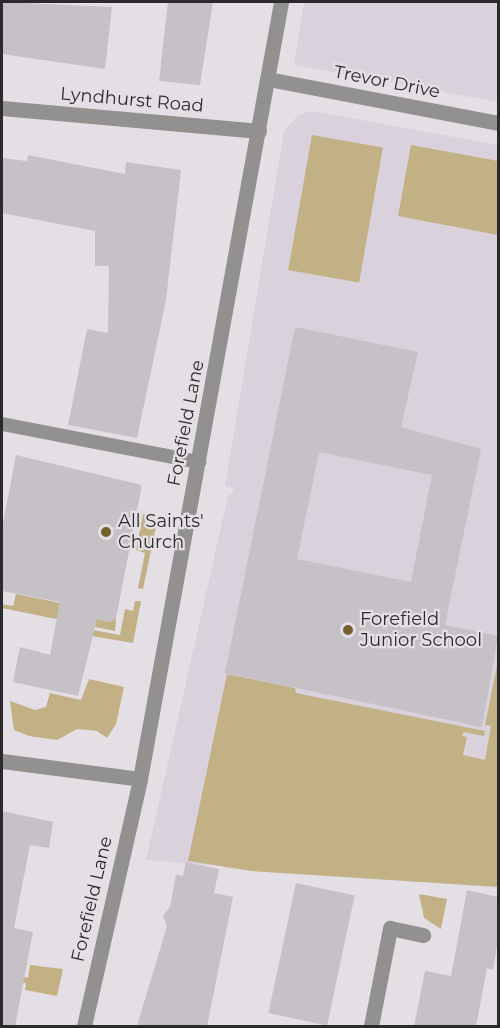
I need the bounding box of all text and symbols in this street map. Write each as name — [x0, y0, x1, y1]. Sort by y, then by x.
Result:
street label: Trevor Drive — [332, 61, 442, 103]
street label: Lyndhurst Road — [59, 83, 205, 117]
street label: Forefield Lane — [163, 358, 209, 488]
place label: All Saints' Church — [118, 511, 204, 554]
marker: All Saints' Church — [99, 525, 113, 539]
place label: Forefield Junior School — [360, 609, 482, 652]
marker: Forefield Junior School — [341, 623, 355, 637]
street label: Forefield Lane — [67, 834, 117, 964]

